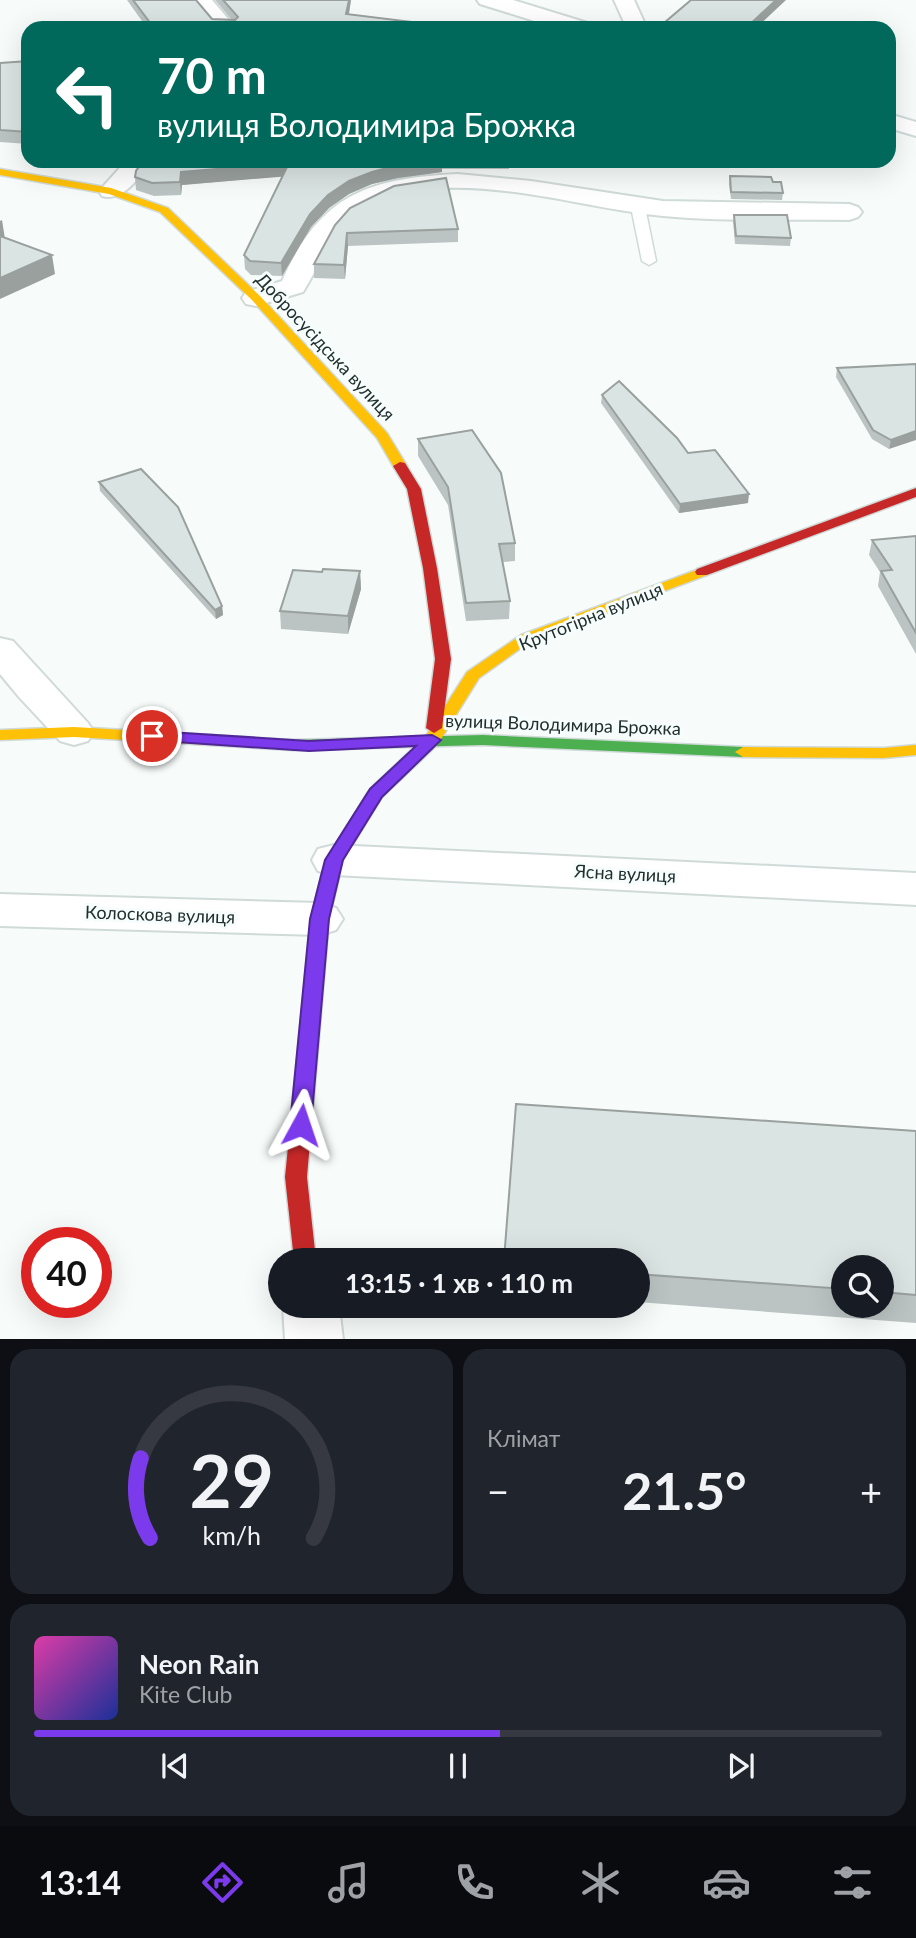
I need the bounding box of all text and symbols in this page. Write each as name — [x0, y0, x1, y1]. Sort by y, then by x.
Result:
text: 70 m — [157, 46, 267, 104]
icon: left — [42, 49, 133, 140]
text: вулиця Володимира Брожка — [157, 105, 576, 144]
street label: Добросусідська вулиця — [252, 268, 400, 425]
street label: Крутогірна вулиця — [515, 577, 666, 655]
pin — [122, 706, 182, 766]
street label: вулиця Володимира Брожка — [445, 709, 681, 739]
icon: arrive — [133, 717, 171, 755]
street label: Ясна вулиця — [573, 859, 676, 887]
street label: Колоскова вулиця — [85, 900, 235, 928]
position arrow — [264, 1088, 338, 1162]
speed limit sign: 40 — [21, 1227, 112, 1318]
map controls — [831, 1255, 894, 1318]
button: search — [831, 1255, 894, 1318]
text: 13:15 · 1 хв · 110 m — [345, 1267, 573, 1299]
text: Клімат — [487, 1424, 560, 1452]
text: 29 — [189, 1436, 274, 1524]
text: 21.5° — [622, 1459, 747, 1521]
text: − — [487, 1468, 509, 1514]
text: + — [860, 1468, 882, 1514]
text: km/h — [202, 1519, 261, 1549]
text: Neon Rain — [139, 1648, 259, 1680]
text: Kite Club — [139, 1680, 232, 1708]
icon: previous — [156, 1747, 194, 1785]
icon: pause — [439, 1747, 477, 1785]
icon: next — [722, 1747, 760, 1785]
icon: directions — [198, 1858, 247, 1907]
icon: music — [324, 1858, 373, 1907]
icon: phone — [450, 1858, 499, 1907]
icon: climate — [576, 1858, 625, 1907]
icon: car — [702, 1858, 751, 1907]
icon: filters — [828, 1858, 877, 1907]
text: 13:14 — [39, 1863, 121, 1902]

